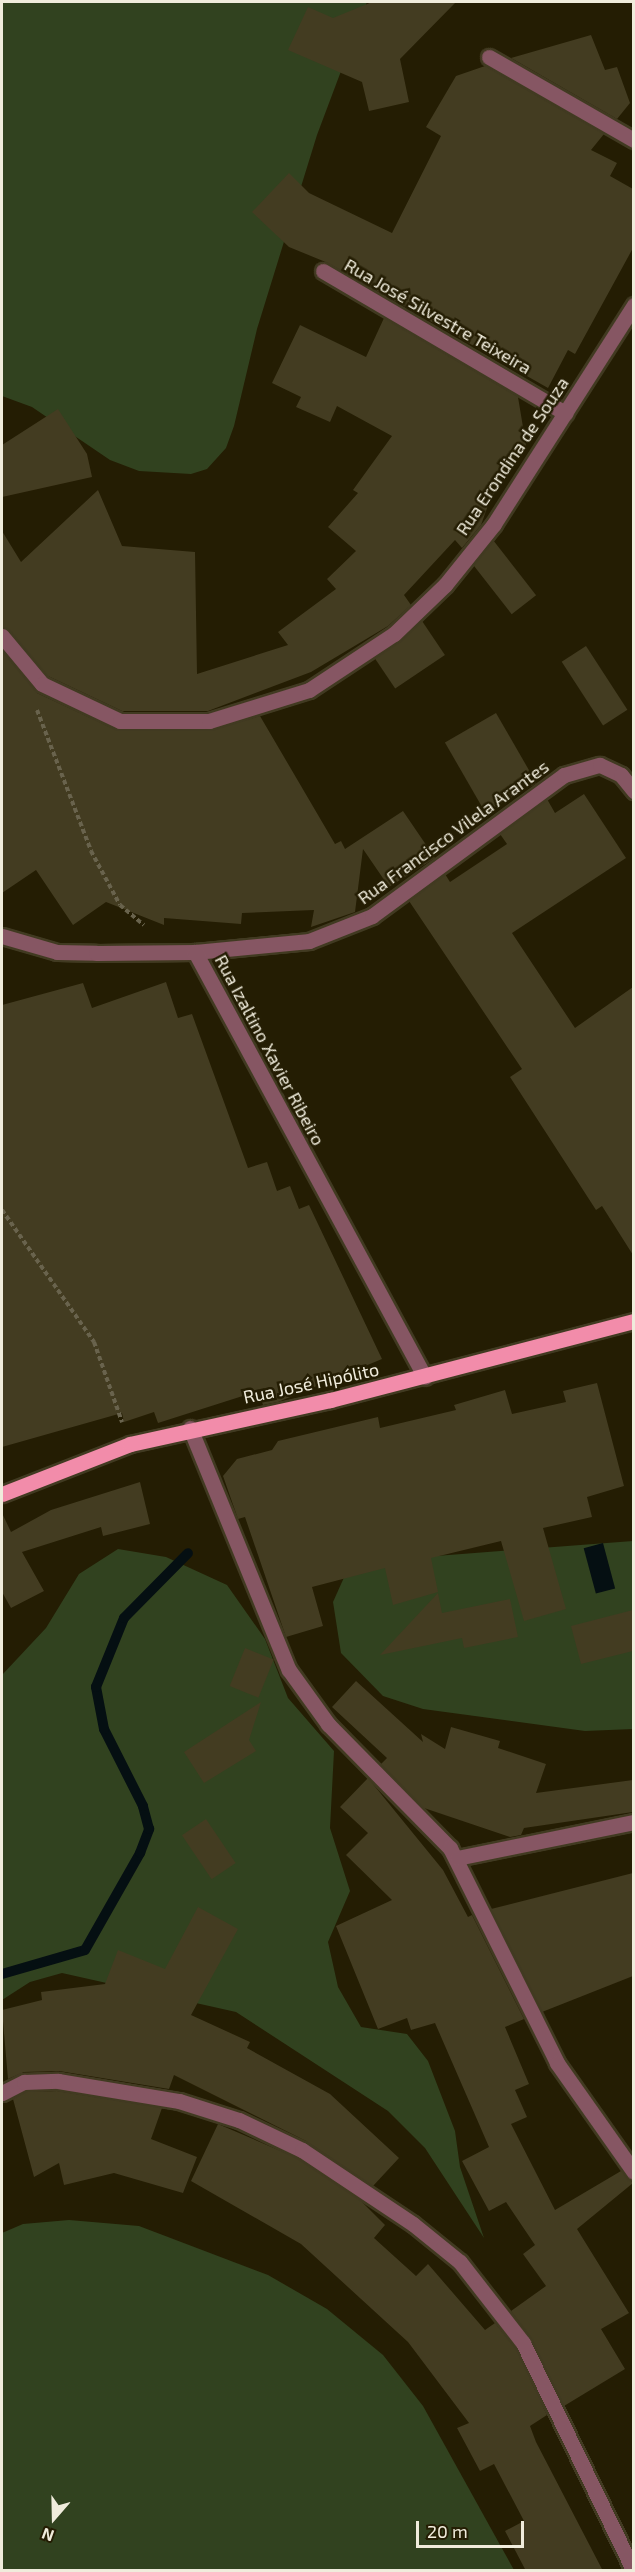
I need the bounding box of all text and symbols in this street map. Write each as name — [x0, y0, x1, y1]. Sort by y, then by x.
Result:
street label: Rua José Silvestre Teixeira — [340, 253, 536, 379]
street label: Rua Erondina de Souza — [451, 373, 573, 539]
street label: Rua Francisco Vilela Arantes — [353, 755, 553, 909]
street label: Rua Izaltino Xavier Ribeiro — [210, 951, 330, 1149]
street label: Rua José Hipólito — [241, 1358, 381, 1408]
north arrow — [24, 2488, 84, 2548]
scale bar — [419, 2509, 527, 2547]
text: 20 m — [427, 2520, 468, 2542]
text: N — [39, 2524, 56, 2546]

